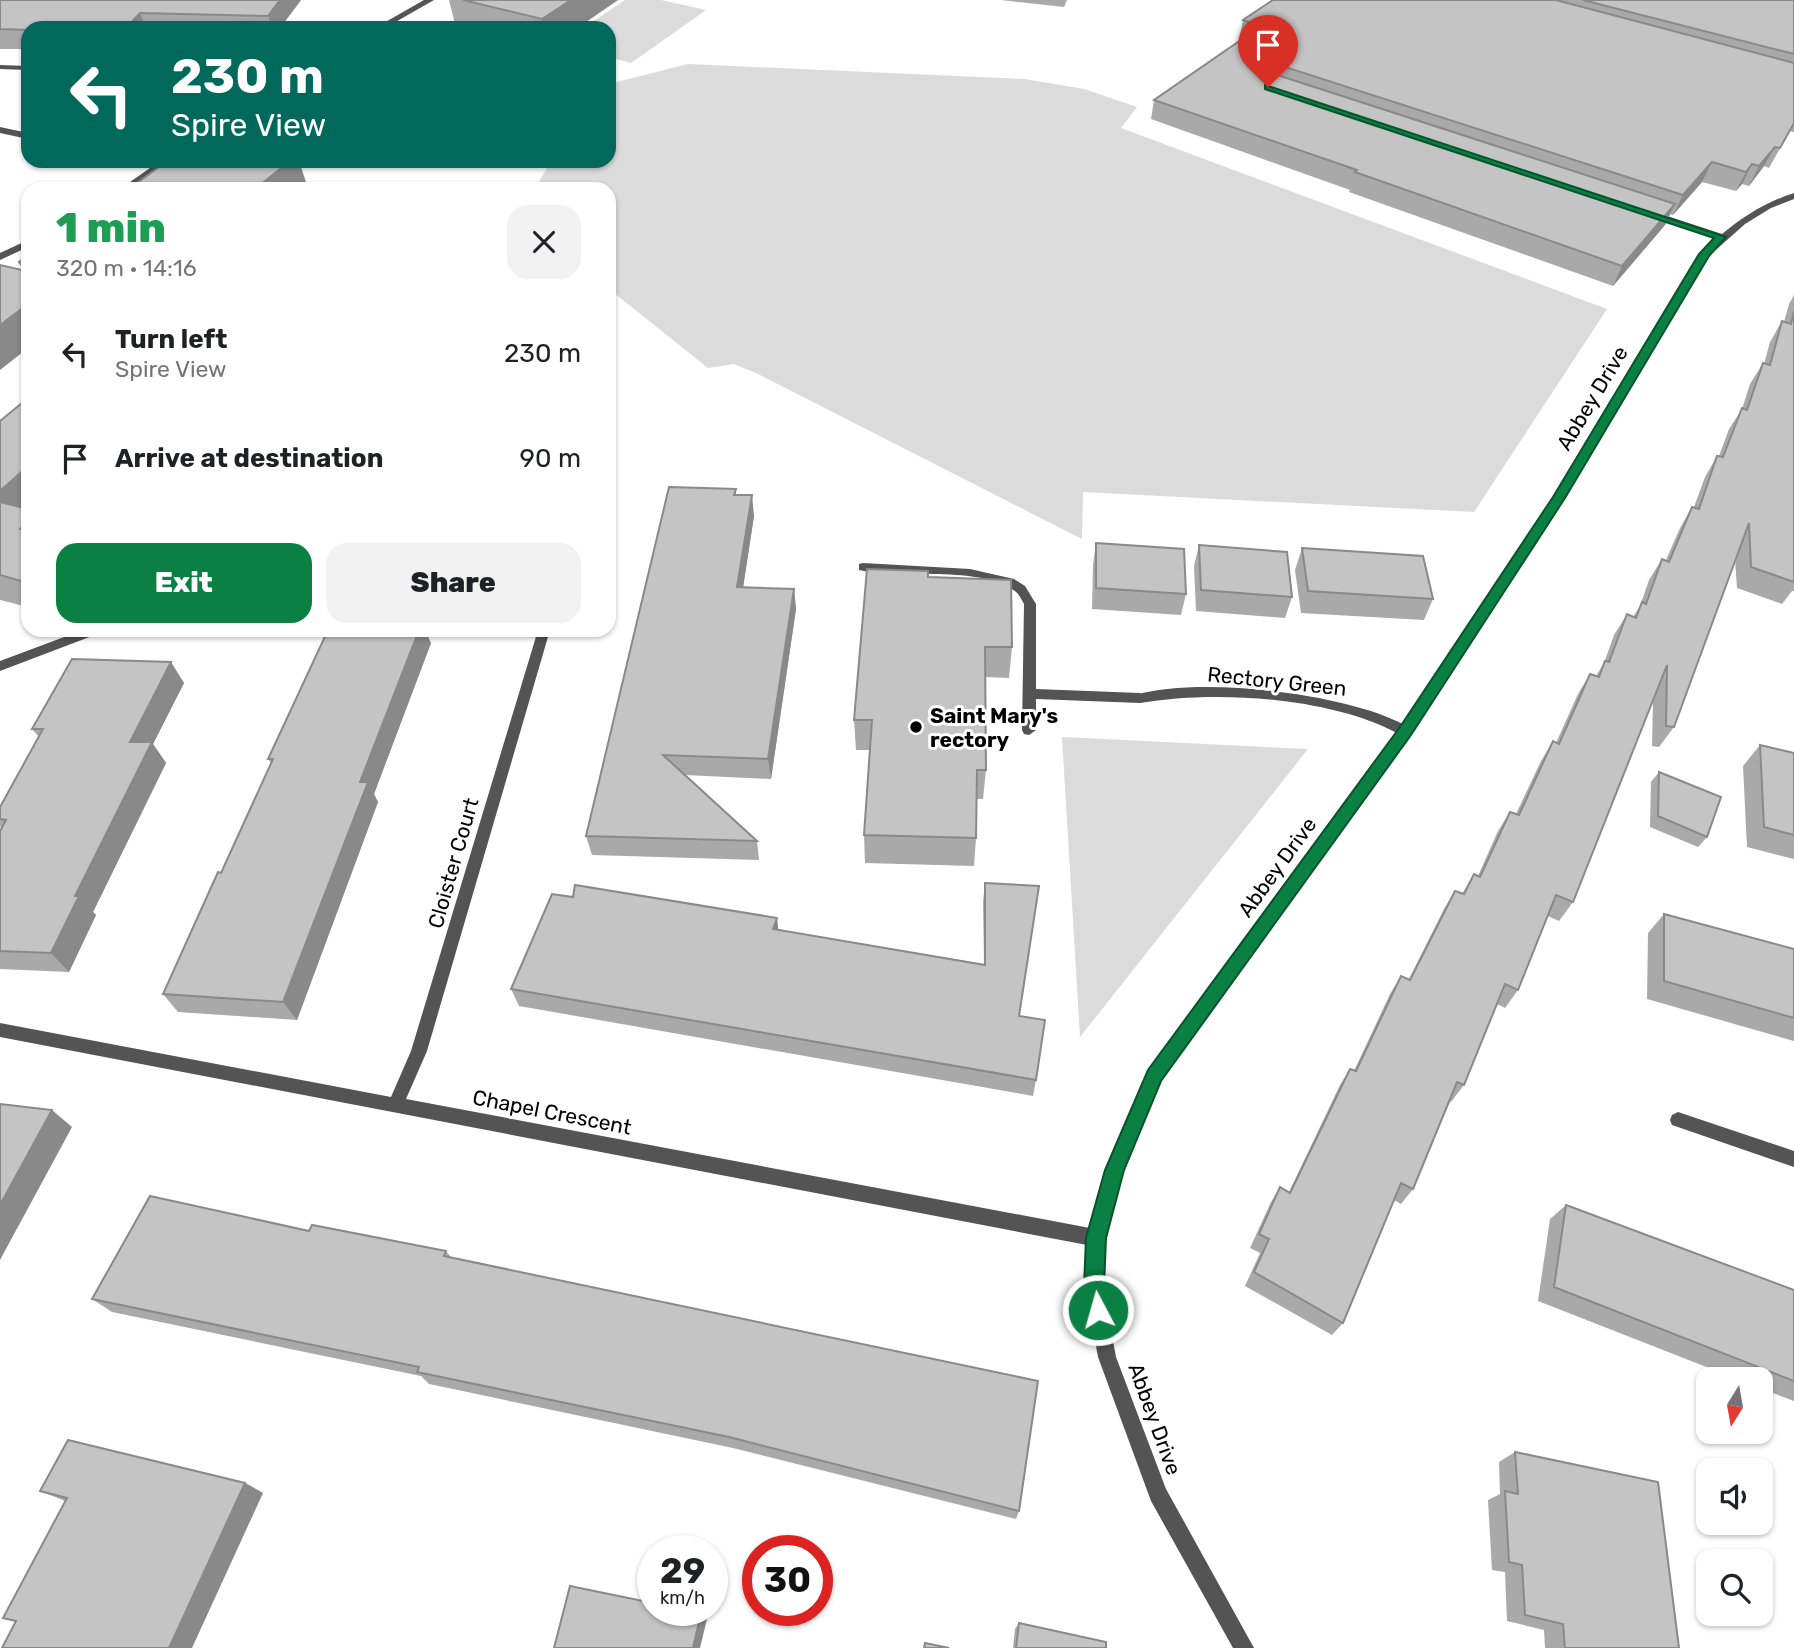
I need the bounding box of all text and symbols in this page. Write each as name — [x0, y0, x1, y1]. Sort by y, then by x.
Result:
pin — [1238, 15, 1298, 87]
icon: arrive — [1249, 26, 1287, 64]
text: 230 m — [171, 47, 324, 105]
icon: left — [56, 49, 147, 140]
text: Spire View — [171, 106, 326, 144]
text: 1 min — [56, 203, 166, 253]
button: close — [507, 205, 581, 279]
text: 320 m · 14:16 — [56, 254, 197, 282]
text: Turn left — [115, 324, 227, 355]
icon: left — [56, 335, 94, 373]
text: 230 m — [504, 338, 581, 369]
street label: Abbey Drive — [1551, 341, 1633, 455]
text: Spire View — [115, 355, 227, 383]
icon: arrive — [56, 440, 94, 478]
text: Arrive at destination — [115, 443, 383, 474]
text: 90 m — [520, 443, 581, 474]
button: Exit — [56, 543, 312, 623]
button: Share — [326, 543, 581, 623]
street label: Rectory Green — [1206, 661, 1348, 701]
place label: Saint Mary's rectory — [930, 703, 1058, 752]
marker: Saint Mary's rectory — [908, 719, 924, 735]
street label: Cloister Court — [422, 795, 484, 931]
street label: Abbey Drive — [1232, 812, 1322, 922]
street label: Chapel Crescent — [470, 1084, 634, 1140]
position arrow — [1061, 1273, 1135, 1347]
street label: Abbey Drive — [1123, 1360, 1187, 1478]
north arrow — [1696, 1367, 1773, 1444]
map controls — [1696, 1367, 1773, 1626]
button: sound — [1696, 1458, 1773, 1535]
speed limit sign: 30 — [742, 1535, 833, 1626]
button: search — [1696, 1549, 1773, 1626]
text: 29 — [660, 1550, 705, 1592]
text: km/h — [660, 1587, 705, 1609]

